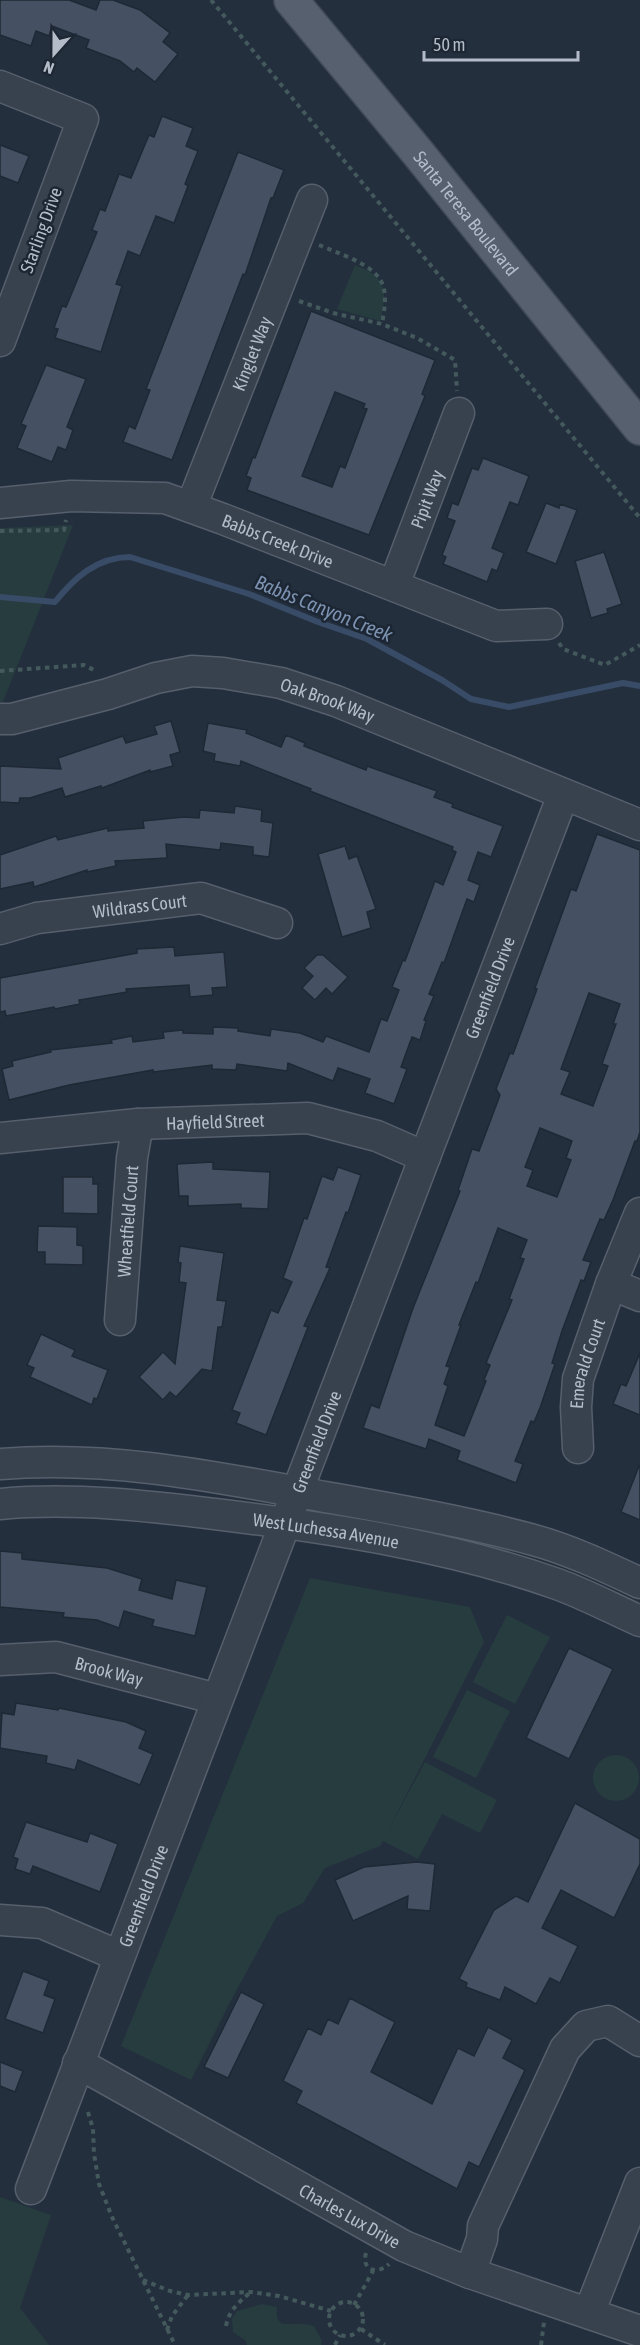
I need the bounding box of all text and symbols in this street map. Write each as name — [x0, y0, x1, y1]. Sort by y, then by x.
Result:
north arrow — [24, 24, 84, 84]
scale bar — [424, 24, 578, 62]
text: 50 m — [433, 34, 465, 55]
text: N — [41, 58, 56, 78]
street label: Santa Teresa Boulevard — [410, 146, 523, 280]
street label: Starling Drive — [16, 184, 66, 276]
street label: Kinglet Way — [227, 313, 276, 394]
street label: Pipit Way — [406, 467, 447, 531]
street label: Babbs Creek Drive — [219, 509, 337, 572]
water label: Babbs Canyon Creek — [252, 570, 396, 646]
street label: Oak Brook Way — [278, 673, 378, 726]
street label: Wildrass Court — [91, 889, 188, 922]
street label: Greenfield Drive — [461, 933, 519, 1042]
street label: Hayfield Street — [166, 1109, 265, 1134]
street label: Wheatfield Court — [113, 1165, 142, 1278]
street label: Emerald Court — [565, 1316, 609, 1409]
street label: Greenfield Drive — [287, 1387, 345, 1496]
street label: West Luchessa Avenue — [252, 1508, 401, 1552]
street label: Brook Way — [73, 1652, 145, 1690]
street label: Greenfield Drive — [114, 1842, 172, 1950]
street label: Charles Lux Drive — [296, 2179, 404, 2252]

